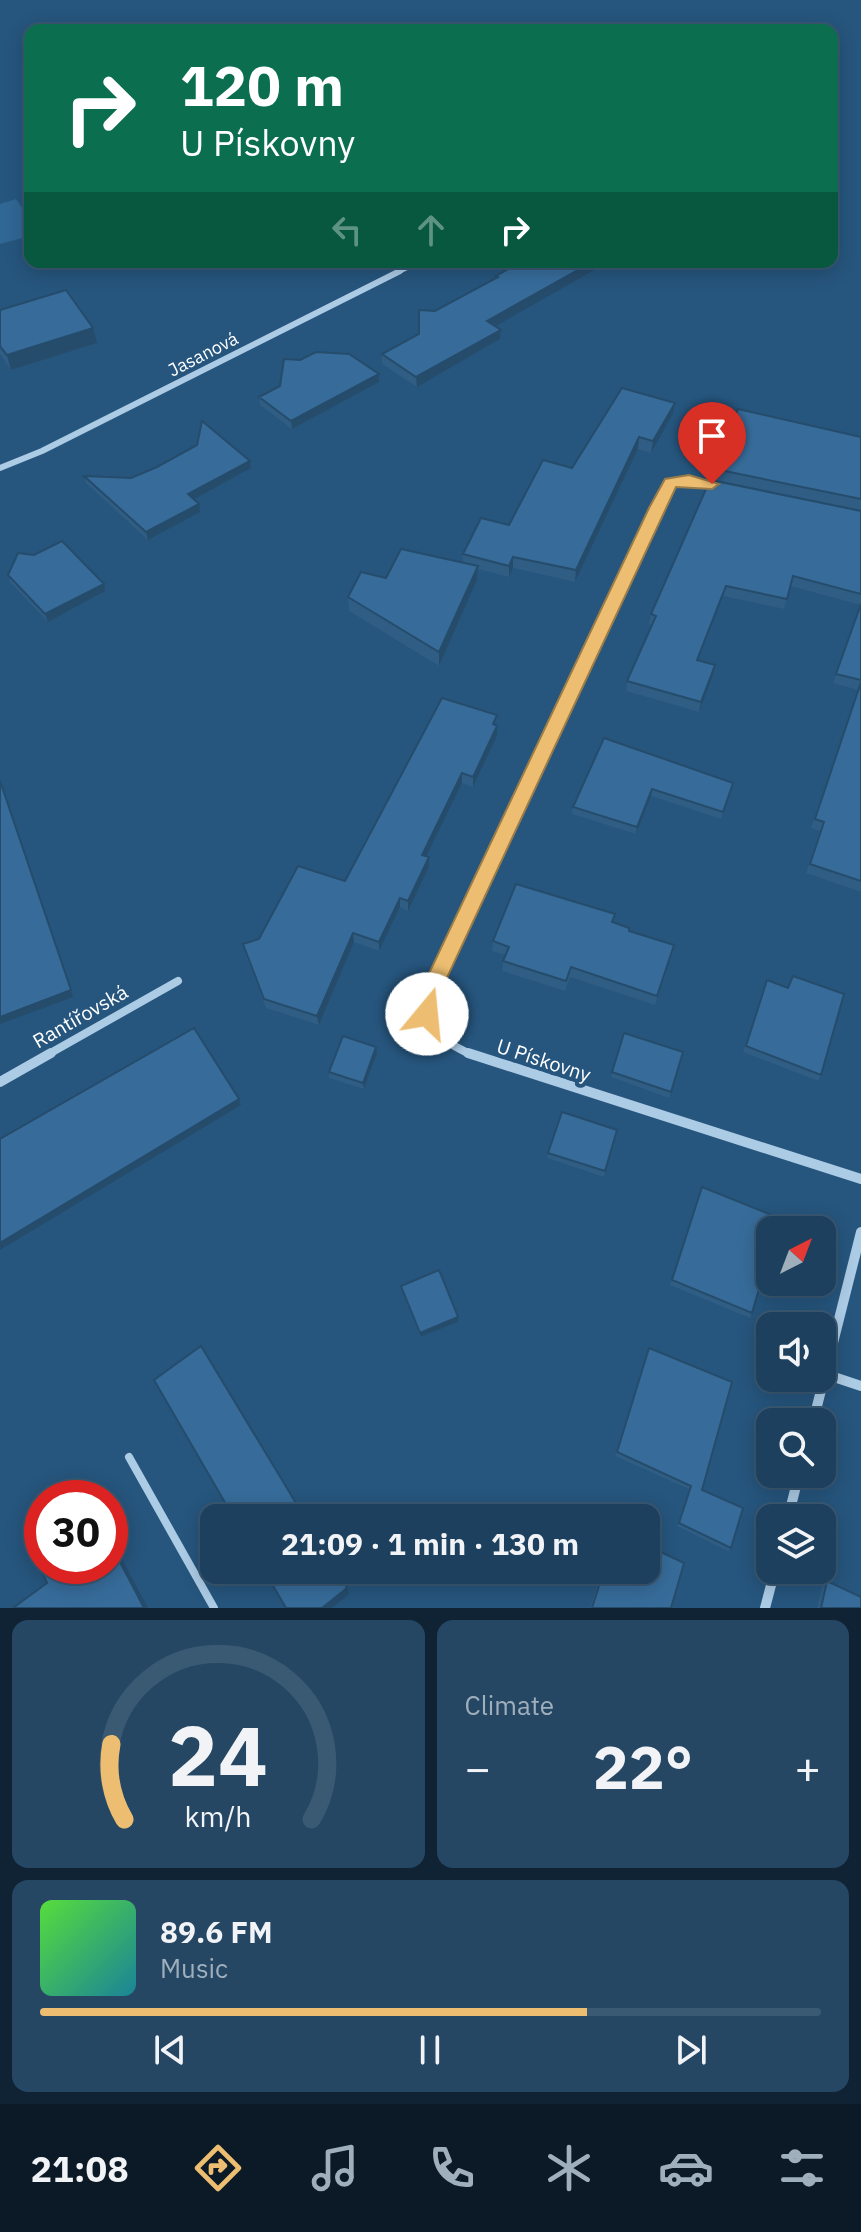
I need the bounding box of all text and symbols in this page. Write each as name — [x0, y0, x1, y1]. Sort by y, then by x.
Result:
text: 120 m — [180, 49, 344, 121]
icon: right — [48, 56, 152, 160]
text: U Pískovny — [180, 119, 355, 166]
icon: left — [325, 208, 369, 252]
icon: ahead — [409, 208, 453, 252]
icon: right — [493, 208, 537, 252]
street label: Jasanová — [164, 326, 242, 381]
pin — [678, 402, 746, 484]
icon: arrive — [690, 414, 734, 458]
position arrow — [385, 972, 469, 1056]
street label: Rantířovská — [28, 978, 133, 1054]
street label: U Pískovny — [494, 1032, 595, 1088]
north arrow — [756, 1216, 836, 1296]
map controls — [756, 1216, 836, 1584]
button: sound — [756, 1312, 836, 1392]
button: search — [756, 1408, 836, 1488]
speed limit sign: 30 — [24, 1480, 128, 1584]
button: layers — [756, 1504, 836, 1584]
text: 21:09 · 1 min · 130 m — [281, 1524, 579, 1563]
text: Climate — [465, 1688, 554, 1722]
text: 24 — [168, 1701, 268, 1809]
text: 22° — [593, 1727, 693, 1806]
text: − — [465, 1739, 491, 1796]
text: + — [795, 1739, 821, 1796]
text: km/h — [185, 1798, 252, 1835]
text: 89.6 FM — [160, 1912, 273, 1951]
text: Music — [160, 1951, 228, 1985]
icon: previous — [148, 2028, 192, 2072]
icon: pause — [408, 2028, 452, 2072]
icon: next — [669, 2028, 713, 2072]
icon: directions — [190, 2140, 246, 2196]
icon: music — [307, 2140, 363, 2196]
icon: phone — [424, 2140, 480, 2196]
icon: climate — [541, 2140, 597, 2196]
icon: car — [658, 2140, 714, 2196]
icon: filters — [774, 2140, 830, 2196]
text: 21:08 — [30, 2145, 129, 2192]

